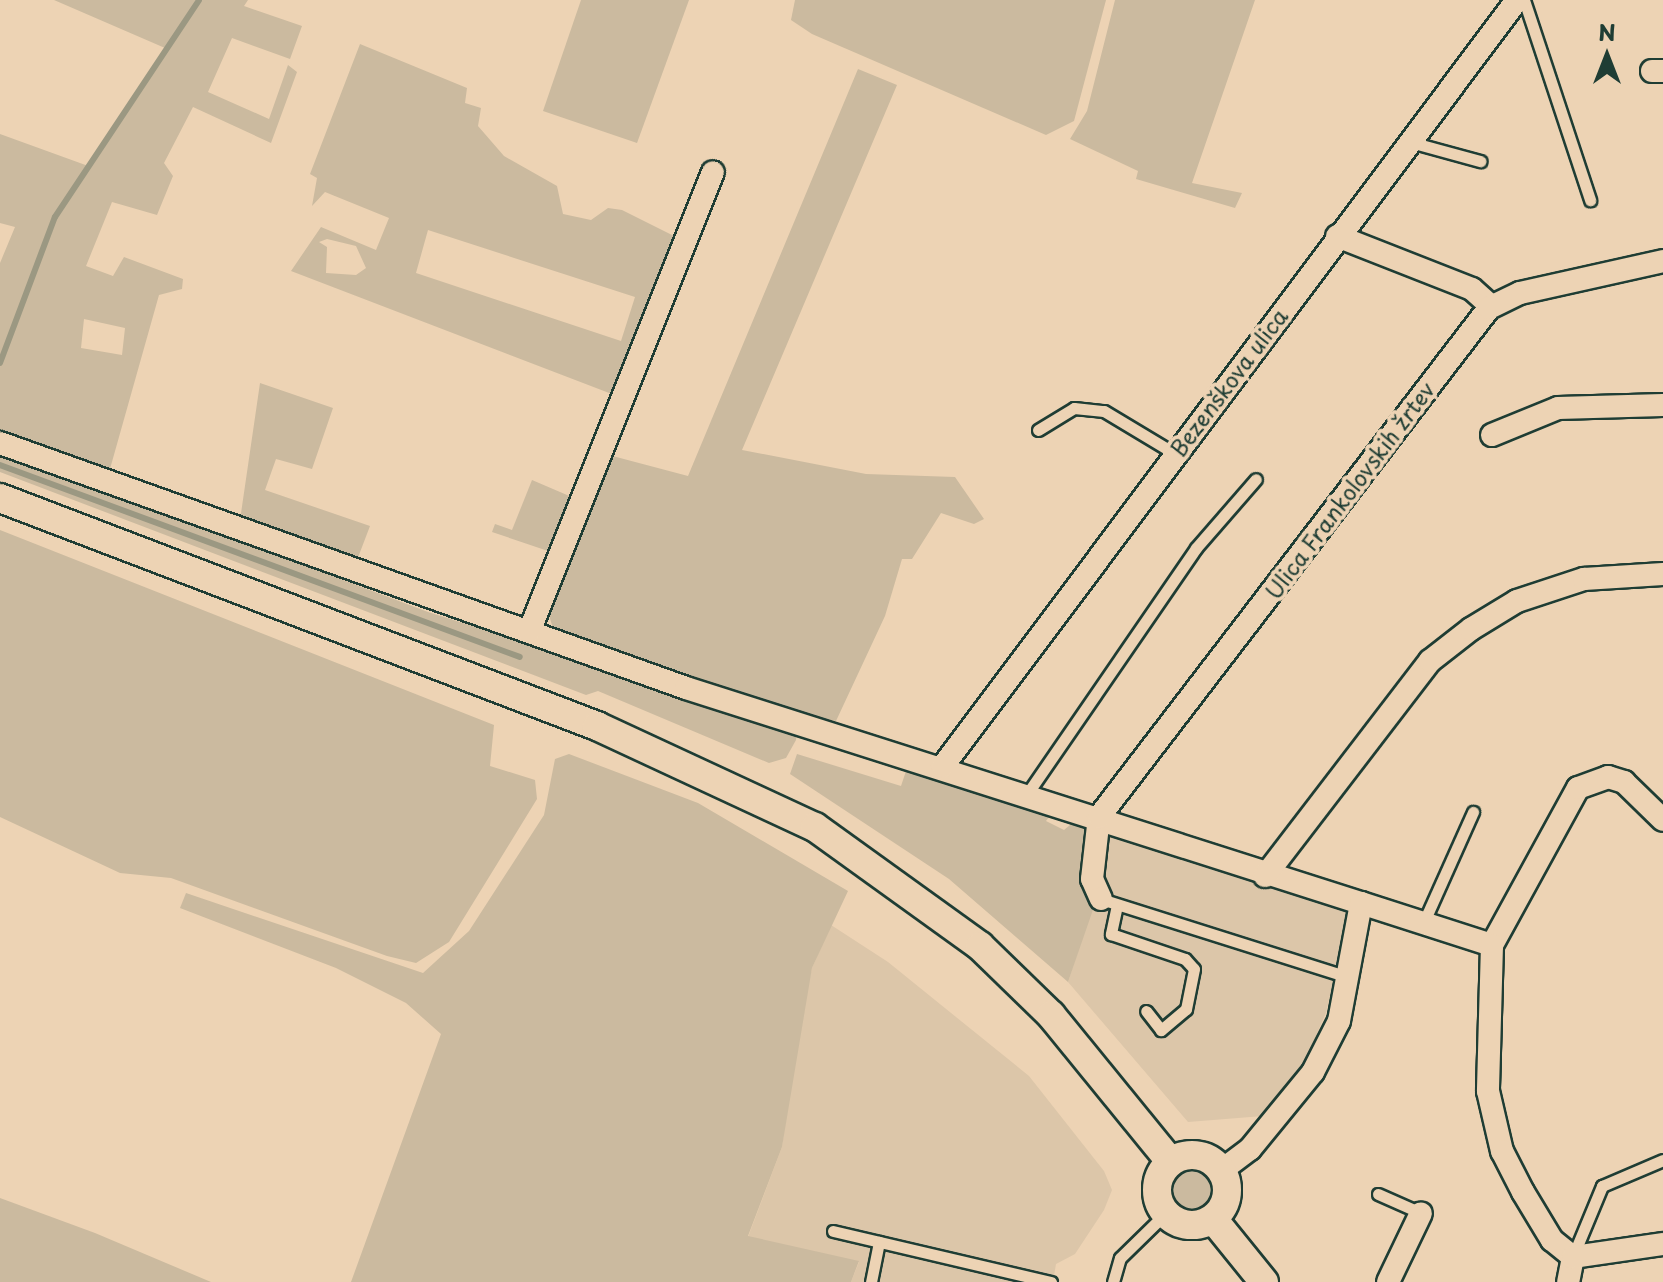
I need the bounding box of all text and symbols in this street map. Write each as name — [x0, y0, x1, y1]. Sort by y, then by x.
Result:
text: N — [1598, 15, 1616, 48]
north arrow — [1567, 16, 1647, 96]
street label: Bezenškova ulica — [1164, 303, 1292, 461]
street label: Ulica Frankolovskih žrtev — [1258, 375, 1440, 605]

